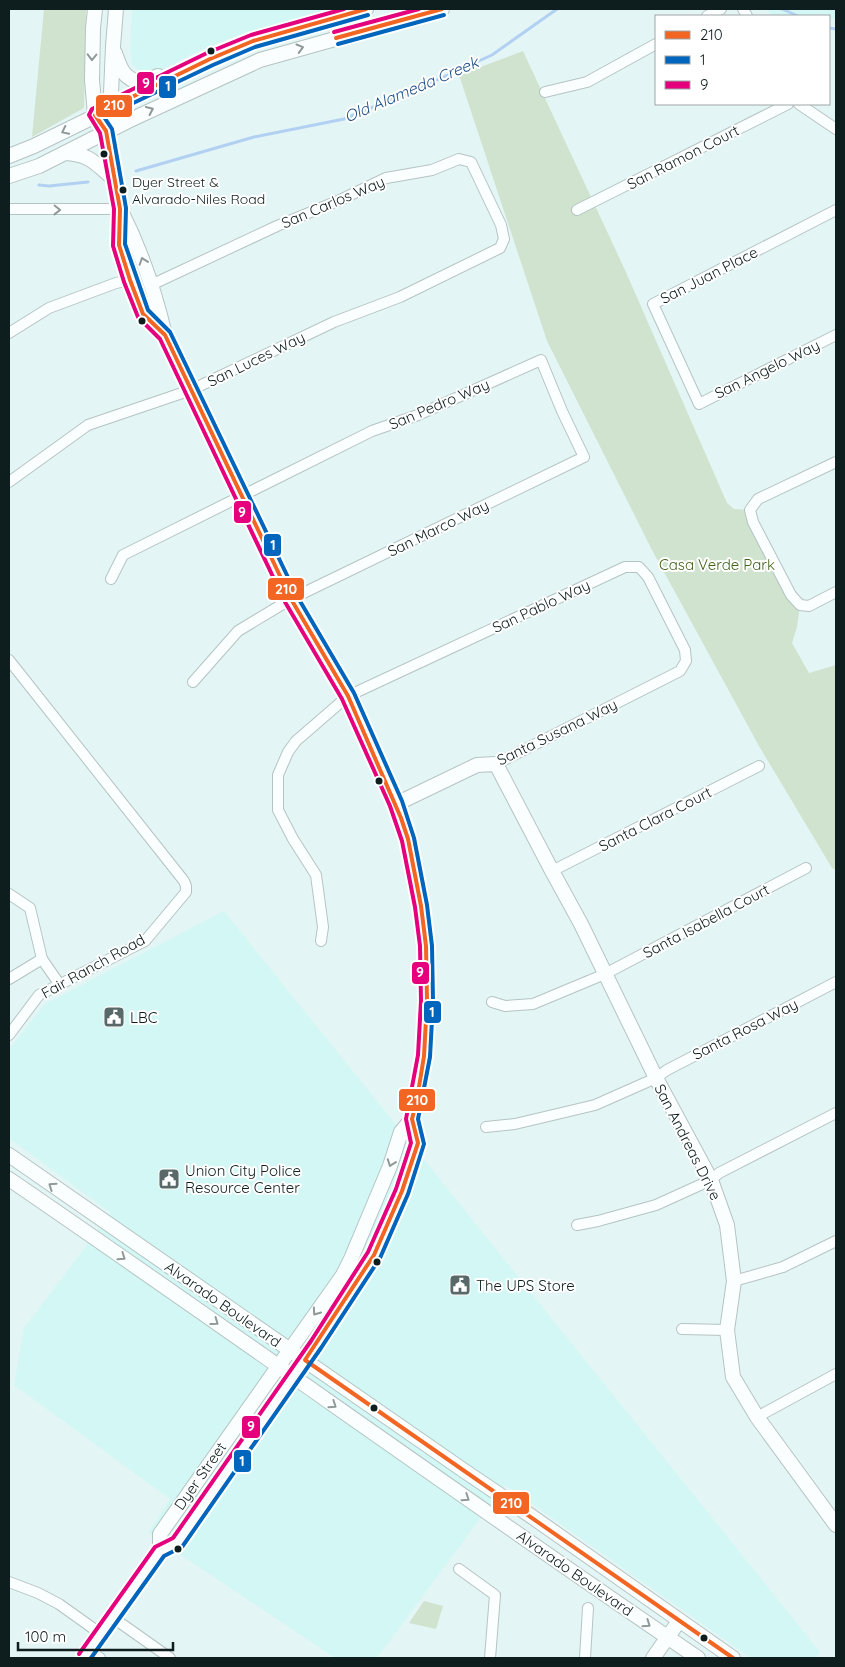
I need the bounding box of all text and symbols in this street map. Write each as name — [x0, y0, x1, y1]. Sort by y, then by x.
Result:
legend — [655, 15, 830, 105]
text: 210 — [700, 25, 723, 44]
one-way arrow — [296, 44, 304, 54]
unlabelled marker — [206, 46, 216, 56]
text: 1 — [700, 50, 706, 69]
water label: Old Alameda Creek — [341, 51, 482, 126]
one-way arrow — [87, 54, 97, 62]
line badge: 9 — [136, 71, 155, 95]
text: 9 — [142, 74, 150, 92]
line badge: 1 — [158, 75, 177, 99]
text: 9 — [700, 75, 708, 94]
text: 1 — [165, 77, 171, 95]
line badge: 210 — [95, 94, 133, 118]
text: 210 — [103, 96, 125, 114]
one-way arrow — [145, 106, 154, 117]
street label: San Ramon Court — [624, 121, 742, 193]
one-way arrow — [61, 125, 70, 135]
unlabelled marker — [99, 149, 109, 159]
street label: San Carlos Way — [278, 172, 388, 232]
place label: Dyer Street & Alvarado-Niles Road — [132, 173, 265, 208]
marker: Dyer Street & Alvarado-Niles Road — [118, 185, 128, 195]
one-way arrow — [54, 205, 62, 215]
street label: San Juan Place — [657, 242, 761, 308]
one-way arrow — [138, 257, 148, 266]
unlabelled marker — [137, 316, 147, 326]
street label: San Luces Way — [204, 327, 308, 391]
street label: San Angelo Way — [711, 335, 823, 403]
street label: San Pedro Way — [386, 374, 492, 434]
street label: San Marco Way — [384, 495, 492, 561]
line badge: 9 — [233, 500, 252, 524]
text: 9 — [238, 503, 246, 521]
line badge: 1 — [263, 533, 282, 557]
text: 1 — [270, 536, 276, 554]
park label: Casa Verde Park — [659, 555, 775, 574]
street label: San Pablo Way — [489, 575, 593, 637]
line badge: 210 — [267, 577, 305, 601]
text: 210 — [275, 580, 297, 598]
street label: Santa Susana Way — [494, 695, 620, 769]
unlabelled marker — [374, 776, 384, 786]
street label: Santa Clara Court — [596, 782, 714, 856]
street label: Santa Isabella Court — [640, 880, 772, 962]
street label: Fair Ranch Road — [38, 930, 148, 1002]
line badge: 9 — [411, 961, 430, 985]
text: 9 — [416, 963, 424, 981]
street label: Santa Rosa Way — [689, 994, 801, 1064]
line badge: 1 — [423, 1000, 442, 1024]
text: 1 — [429, 1003, 435, 1021]
public building icon: LBC — [102, 1005, 126, 1029]
place label: LBC — [130, 1008, 158, 1027]
street label: San Andreas Drive — [650, 1081, 726, 1203]
line badge: 210 — [398, 1088, 436, 1112]
text: 210 — [406, 1091, 428, 1109]
one-way arrow — [387, 1158, 397, 1166]
place label: Union City Police Resource Center — [185, 1161, 301, 1197]
public building icon: Union City Police Resource Center — [157, 1167, 181, 1191]
one-way arrow — [48, 1183, 58, 1192]
one-way arrow — [116, 1251, 126, 1260]
street label: Alvarado Boulevard — [161, 1257, 285, 1351]
unlabelled marker — [372, 1257, 382, 1267]
public building icon: The UPS Store — [448, 1273, 472, 1297]
place label: The UPS Store — [476, 1276, 575, 1295]
one-way arrow — [313, 1306, 322, 1316]
one-way arrow — [209, 1316, 219, 1325]
one-way arrow — [327, 1399, 337, 1408]
unlabelled marker — [369, 1403, 379, 1413]
line badge: 9 — [241, 1415, 261, 1439]
text: 9 — [247, 1417, 255, 1435]
street label: Dyer Street — [170, 1438, 230, 1514]
line badge: 1 — [233, 1449, 252, 1473]
text: 1 — [239, 1452, 245, 1470]
line badge: 210 — [492, 1491, 530, 1515]
one-way arrow — [461, 1492, 470, 1501]
text: 210 — [500, 1494, 522, 1512]
street label: Alvarado Boulevard — [513, 1526, 637, 1620]
unlabelled marker — [173, 1544, 183, 1554]
one-way arrow — [641, 1618, 651, 1627]
scale bar — [18, 1620, 172, 1652]
text: 100 m — [25, 1627, 66, 1646]
unlabelled marker — [699, 1633, 709, 1643]

